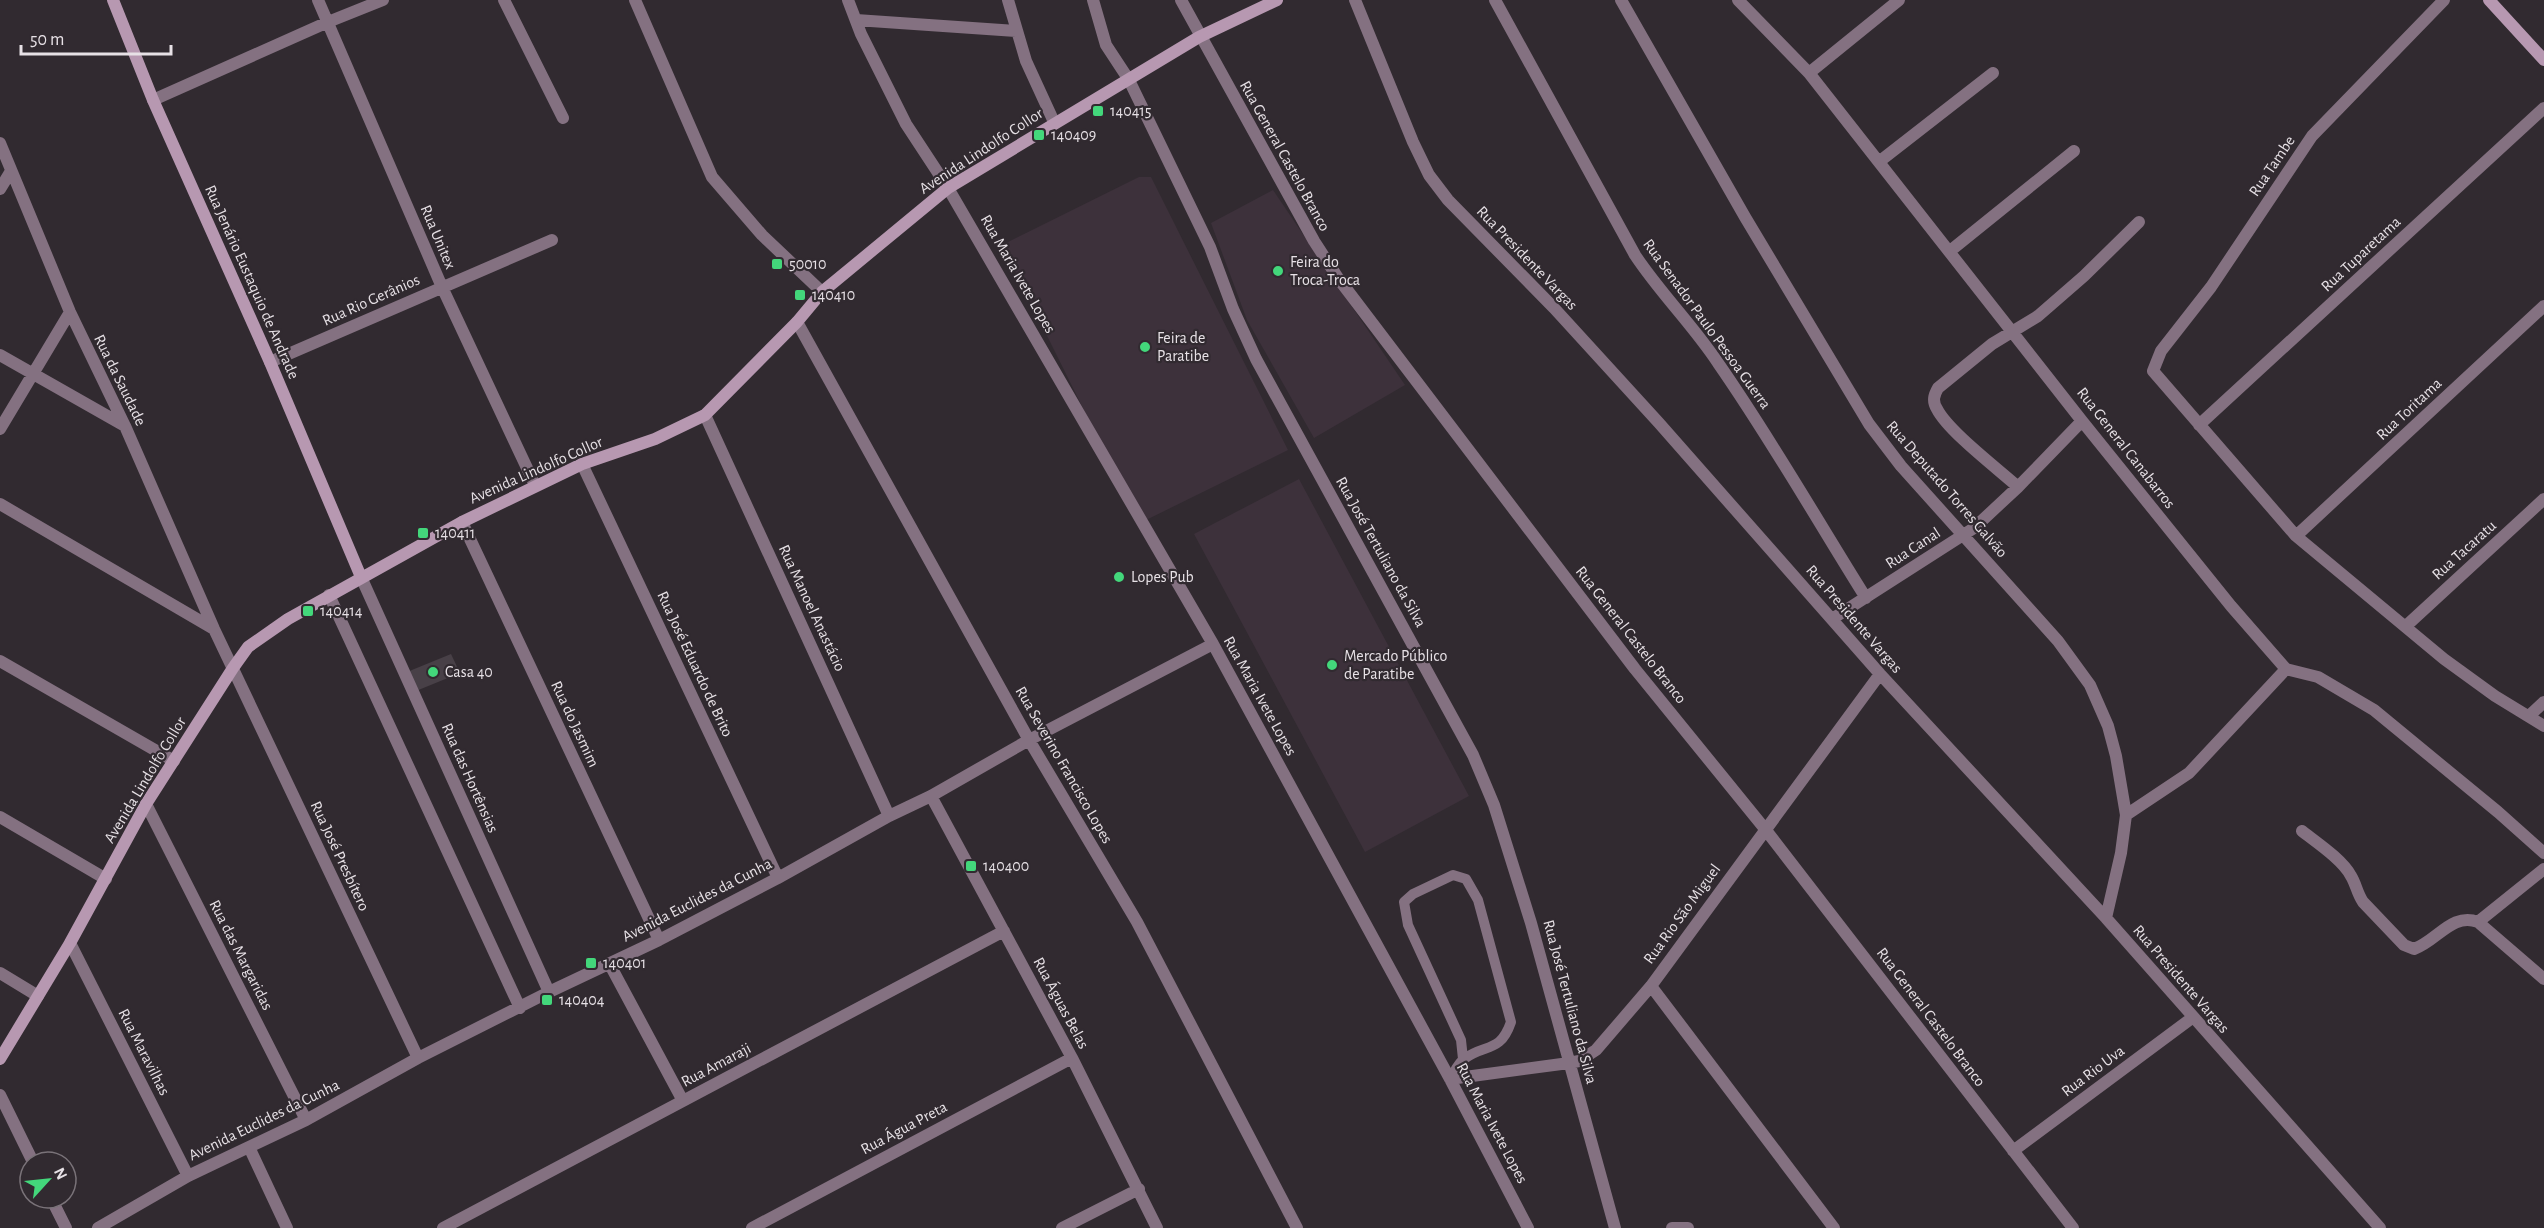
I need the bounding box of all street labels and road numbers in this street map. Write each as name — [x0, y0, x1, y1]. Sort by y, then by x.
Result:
street label: Rua General Castelo Branco — [1237, 78, 1333, 234]
street label: Avenida Lindolfo Collor — [916, 105, 1046, 197]
street label: Rua Tambe — [2246, 133, 2298, 199]
street label: Rua Jenário Eustaquio de Andrade — [202, 183, 302, 381]
street label: Rua Unitex — [417, 203, 459, 271]
street label: Rua Presidente Vargas — [1474, 203, 1581, 313]
street label: Rua Maria Ivete Lopes — [978, 212, 1058, 336]
street label: Rua Tuparetama — [2318, 213, 2404, 295]
street label: Rua Senador Paulo Pessoa Guerra — [1640, 236, 1774, 412]
street label: Rua Rio Gerânios — [320, 271, 422, 329]
street label: Rua da Saudade — [91, 332, 149, 428]
street label: Rua Toritama — [2373, 375, 2445, 443]
street label: Rua General Canabarros — [2074, 384, 2178, 512]
street label: Rua Deputado Torres Galvão — [1883, 418, 2011, 560]
street label: Avenida Lindolfo Collor — [467, 433, 606, 507]
street label: Rua José Tertuliano da Silva — [1333, 474, 1429, 630]
street label: Rua Tacaratu — [2429, 517, 2499, 583]
street label: Rua Canal — [1883, 524, 1943, 572]
street label: Rua Manoel Anastácio — [776, 542, 848, 674]
street label: Rua Presidente Vargas — [1803, 562, 1905, 676]
street label: Rua General Castelo Branco — [1573, 563, 1690, 707]
street label: Rua José Eduardo de Brito — [654, 589, 736, 739]
street label: Rua Maria Ivete Lopes — [1221, 634, 1299, 758]
street label: Rua do Jasmim — [548, 678, 602, 770]
street label: Rua Severino Francisco Lopes — [1013, 684, 1116, 846]
street label: Avenida Lindolfo Collor — [101, 714, 189, 846]
street label: Rua das Hortênsias — [439, 721, 501, 835]
street label: Rua José Presbítero — [308, 799, 372, 913]
street label: Avenida Euclides da Cunha — [620, 855, 774, 945]
street label: Rua Rio São Miguel — [1641, 861, 1723, 967]
street label: Rua das Margaridas — [206, 897, 276, 1013]
street label: Rua José Tertuliano da Silva — [1540, 918, 1600, 1086]
street label: Rua Presidente Vargas — [2130, 922, 2232, 1036]
street label: Rua General Castelo Branco — [1874, 945, 1988, 1090]
street label: Rua Águas Belas — [1030, 954, 1094, 1051]
street label: Rua Maravilhas — [115, 1006, 173, 1098]
street label: Rua Amaraji — [679, 1040, 754, 1091]
street label: Rua Rio Uva — [2059, 1042, 2127, 1100]
street label: Rua Maria Ivete Lopes — [1454, 1060, 1531, 1186]
street label: Avenida Euclides da Cunha — [186, 1077, 342, 1163]
street label: Rua Água Preta — [857, 1097, 950, 1157]

